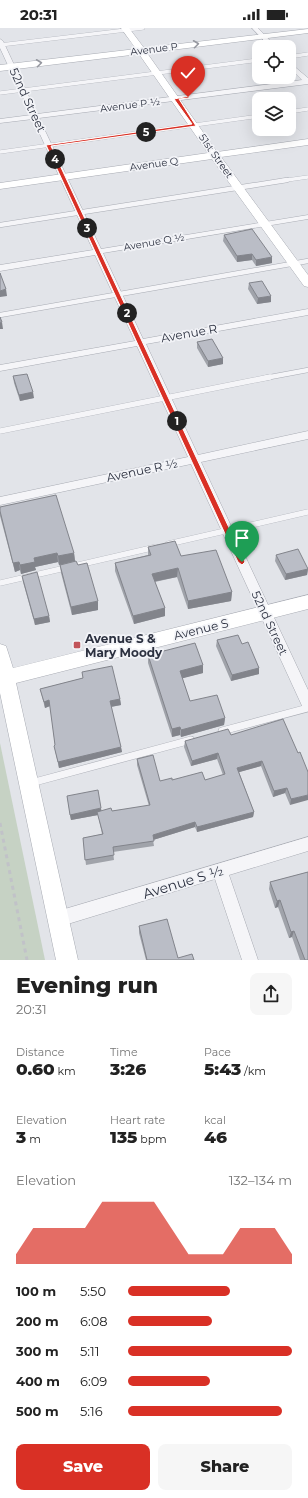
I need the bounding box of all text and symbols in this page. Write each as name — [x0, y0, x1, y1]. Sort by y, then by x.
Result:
text: 20:31 — [20, 5, 58, 24]
street label: Avenue P — [130, 40, 178, 58]
one-way arrow — [193, 40, 199, 49]
map controls — [252, 40, 296, 136]
button: locate — [252, 40, 296, 84]
pin — [171, 56, 205, 97]
one-way arrow — [36, 59, 42, 68]
icon: check — [177, 62, 199, 84]
street label: 52nd Street — [7, 65, 49, 135]
button: layers — [252, 92, 296, 136]
street label: Avenue P ½ — [99, 95, 161, 115]
pin: 5 — [136, 122, 156, 142]
text: 5 — [143, 125, 149, 139]
street label: 51st Street — [196, 131, 236, 181]
pin: 4 — [45, 149, 65, 169]
text: 4 — [51, 152, 59, 166]
street label: Avenue Q — [129, 154, 180, 174]
pin: 3 — [77, 218, 97, 238]
text: 3 — [84, 221, 90, 235]
street label: Avenue Q ½ — [123, 230, 185, 254]
pin: 2 — [117, 303, 137, 323]
text: 2 — [124, 306, 130, 320]
street label: Avenue R — [160, 321, 219, 345]
pin: 1 — [167, 411, 187, 431]
text: 1 — [175, 414, 179, 428]
street label: Avenue R ½ — [105, 455, 179, 485]
pin — [225, 521, 259, 562]
icon: arrive — [231, 527, 253, 549]
street label: 52nd Street — [249, 588, 291, 658]
street label: Avenue S — [172, 615, 230, 643]
place label: Avenue S & Mary Moody — [84, 631, 163, 660]
marker: Avenue S & Mary Moody — [72, 640, 82, 650]
street label: Avenue S ½ — [141, 861, 225, 903]
text: Evening run — [16, 972, 158, 999]
button: share — [250, 973, 292, 1015]
text: 20:31 — [16, 1001, 47, 1017]
text: Distance — [16, 1045, 64, 1059]
text: Time — [110, 1045, 138, 1059]
text: Pace — [204, 1045, 231, 1059]
text: 0.60 — [16, 1059, 55, 1079]
text: 3:26 — [110, 1059, 146, 1079]
text: 5:43 — [204, 1059, 241, 1079]
text: km — [55, 1064, 76, 1078]
text: /km — [241, 1064, 266, 1078]
text: Elevation — [16, 1113, 67, 1127]
text: Heart rate — [110, 1113, 165, 1127]
text: kcal — [204, 1113, 226, 1127]
text: 3 — [16, 1127, 26, 1147]
text: 135 — [110, 1127, 137, 1147]
text: 46 — [204, 1127, 227, 1147]
text: m — [26, 1132, 41, 1146]
text: bpm — [137, 1132, 167, 1146]
text: Elevation — [16, 1172, 76, 1188]
text: 132–134 m — [229, 1172, 292, 1188]
text: 100 m — [16, 1283, 56, 1299]
text: 5:50 — [80, 1283, 106, 1299]
text: 200 m — [16, 1313, 59, 1329]
text: 6:08 — [80, 1313, 108, 1329]
text: 300 m — [16, 1343, 59, 1359]
text: 5:11 — [80, 1343, 100, 1359]
text: 400 m — [16, 1373, 60, 1389]
text: 6:09 — [80, 1373, 107, 1389]
text: 500 m — [16, 1403, 59, 1419]
text: 5:16 — [80, 1403, 103, 1419]
button: Save — [16, 1444, 150, 1490]
button: Share — [158, 1444, 292, 1490]

